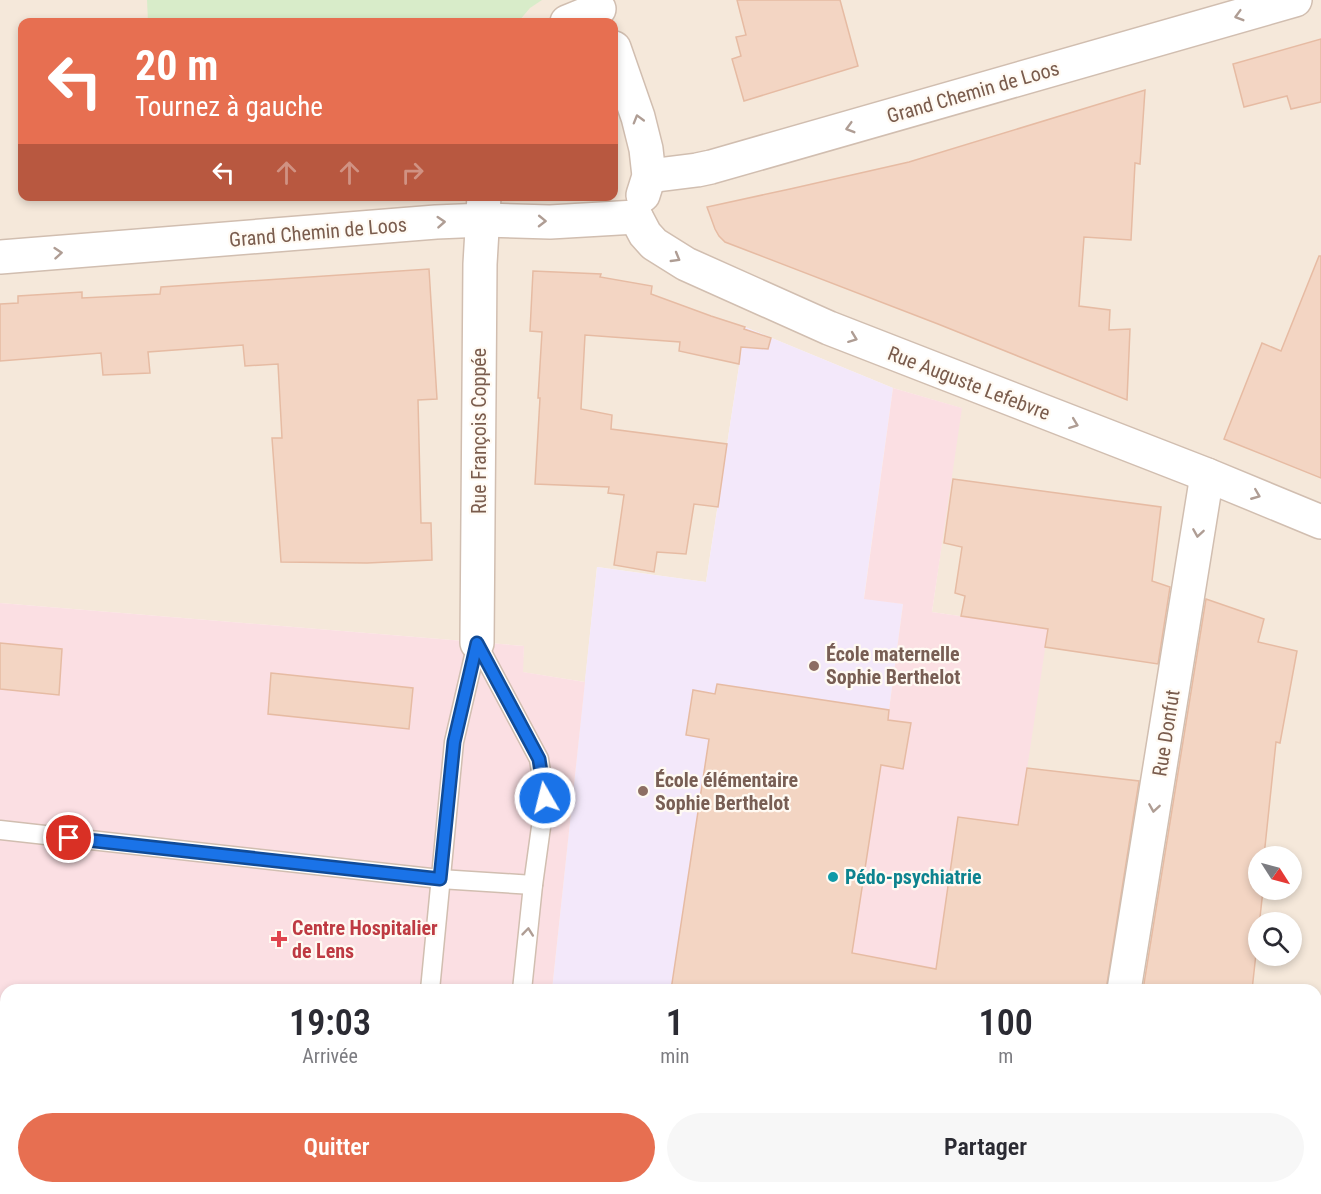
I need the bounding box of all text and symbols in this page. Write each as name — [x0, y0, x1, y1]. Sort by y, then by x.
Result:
one-way arrow — [1234, 9, 1245, 21]
text: 20 m — [135, 41, 218, 90]
icon: left — [36, 42, 114, 120]
street label: Grand Chemin de Loos — [884, 56, 1062, 128]
text: Tournez à gauche — [135, 91, 323, 123]
one-way arrow — [633, 114, 645, 124]
one-way arrow — [845, 120, 855, 133]
icon: left — [207, 156, 240, 189]
icon: ahead — [270, 156, 303, 189]
icon: ahead — [333, 156, 366, 189]
icon: right — [396, 156, 429, 189]
street label: Grand Chemin de Loos — [228, 212, 408, 252]
one-way arrow — [437, 215, 446, 228]
one-way arrow — [537, 215, 546, 227]
one-way arrow — [54, 247, 63, 260]
one-way arrow — [670, 251, 680, 263]
one-way arrow — [847, 331, 858, 343]
street label: Rue Auguste Lefebvre — [884, 341, 1054, 425]
street label: Rue François Coppée — [467, 348, 491, 514]
one-way arrow — [1068, 417, 1079, 429]
one-way arrow — [1250, 488, 1261, 500]
one-way arrow — [1192, 528, 1205, 538]
place label: École maternelle Sophie Berthelot — [826, 642, 960, 689]
marker: École maternelle Sophie Berthelot — [807, 659, 821, 673]
street label: Rue Donfut — [1147, 688, 1185, 778]
position arrow — [513, 766, 577, 830]
place label: École élémentaire Sophie Berthelot — [655, 768, 798, 815]
marker: École élémentaire Sophie Berthelot — [636, 784, 650, 798]
one-way arrow — [1148, 804, 1160, 813]
pin — [43, 812, 94, 863]
icon: arrive — [52, 821, 85, 854]
north arrow — [1248, 846, 1302, 900]
map controls — [1248, 846, 1302, 966]
place label: Pédo-psychiatrie — [845, 865, 982, 889]
marker: Pédo-psychiatrie — [826, 870, 840, 884]
button: search — [1248, 912, 1302, 966]
place label: Centre Hospitalier de Lens — [292, 916, 438, 963]
one-way arrow — [521, 927, 534, 936]
marker: Centre Hospitalier de Lens — [270, 930, 288, 948]
text: 19:03 — [289, 1002, 371, 1044]
text: 1 — [666, 1002, 684, 1044]
text: 100 — [979, 1002, 1033, 1044]
text: Arrivée — [302, 1044, 358, 1068]
text: min — [660, 1044, 689, 1068]
text: m — [998, 1044, 1013, 1068]
button: Quitter — [18, 1113, 655, 1182]
button: Partager — [667, 1113, 1304, 1182]

